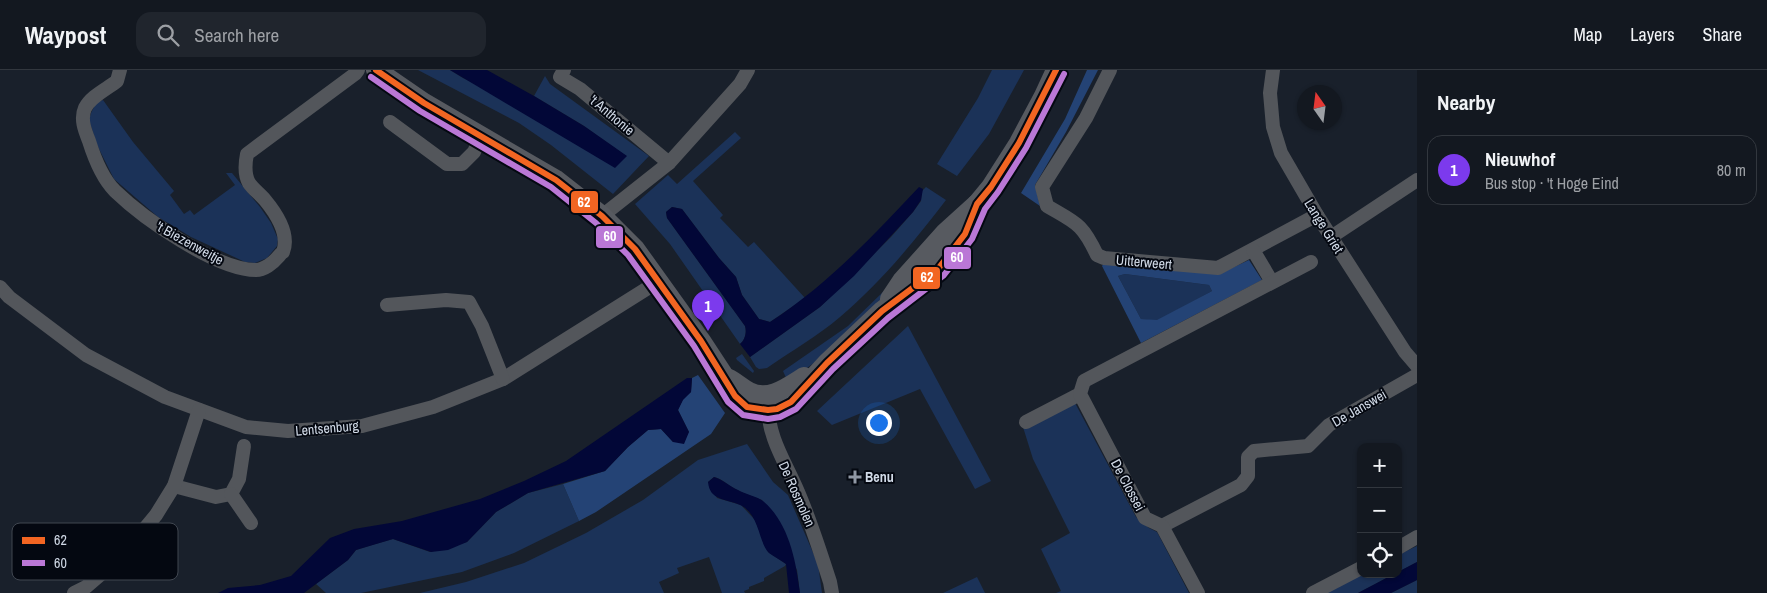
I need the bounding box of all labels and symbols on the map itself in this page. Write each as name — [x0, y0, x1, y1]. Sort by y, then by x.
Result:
north arrow — [1297, 85, 1342, 130]
street label: 't Anthonie — [586, 91, 638, 139]
line badge: 62 — [570, 190, 599, 214]
text: 62 — [578, 193, 590, 211]
street label: Lange Griet — [1300, 196, 1348, 256]
street label: 't Biezenweitje — [153, 217, 227, 269]
line badge: 60 — [595, 225, 624, 249]
text: 60 — [604, 227, 616, 245]
line badge: 60 — [943, 246, 972, 270]
text: 60 — [951, 248, 963, 266]
street label: Uitterweert — [1115, 251, 1173, 273]
line badge: 62 — [912, 266, 941, 290]
text: 62 — [921, 268, 933, 286]
pin: 1 — [692, 290, 724, 331]
street label: De Janswei — [1329, 385, 1389, 431]
your location — [866, 410, 892, 436]
street label: Lentsenburg — [294, 416, 360, 440]
street label: De Clossei — [1107, 456, 1149, 514]
street label: De Rosmolen — [775, 459, 819, 529]
place label: Benu — [865, 468, 894, 486]
marker: Benu — [849, 471, 861, 483]
legend — [12, 523, 178, 580]
text: 62 — [54, 531, 67, 549]
text: 60 — [54, 554, 67, 572]

